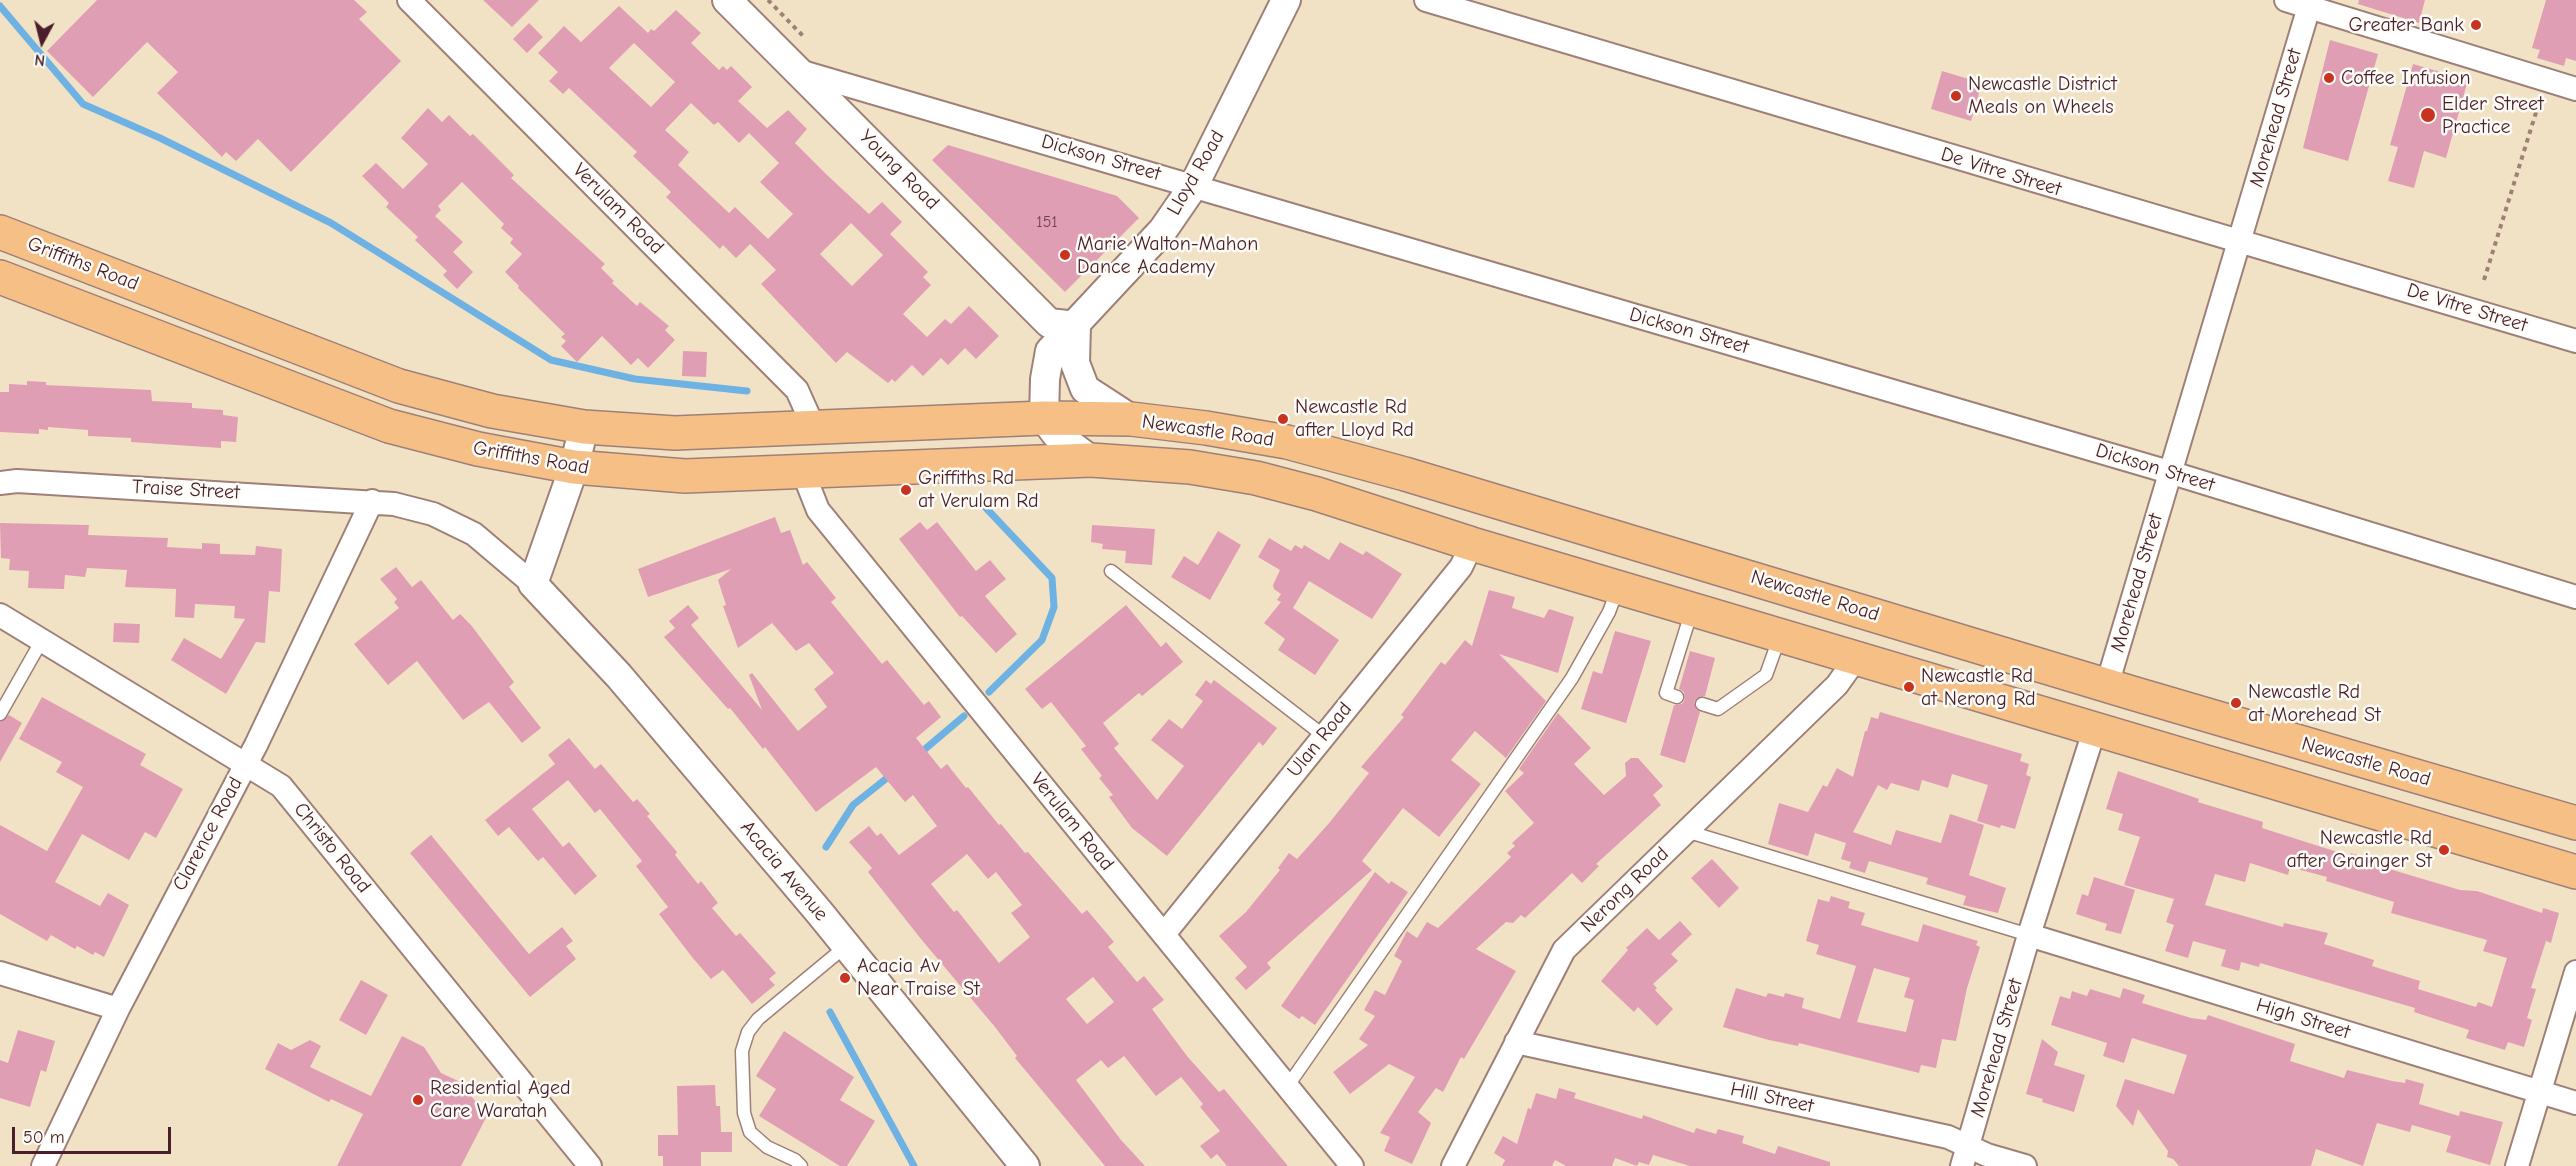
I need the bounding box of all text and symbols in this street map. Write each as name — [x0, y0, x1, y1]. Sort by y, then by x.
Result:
north arrow — [12, 12, 72, 72]
place label: Greater Bank — [2349, 13, 2464, 37]
marker: Greater Bank — [2469, 18, 2483, 32]
street label: Morehead Street — [2245, 46, 2307, 190]
text: N — [34, 50, 46, 69]
place label: Coffee Infusion — [2341, 66, 2470, 90]
marker: Coffee Infusion — [2322, 71, 2336, 85]
place label: Newcastle District Meals on Wheels — [1968, 72, 2117, 119]
marker: Newcastle District Meals on Wheels — [1949, 89, 1963, 103]
place label: Elder Street Practice — [2442, 92, 2544, 139]
marker: Elder Street Practice — [2419, 106, 2437, 124]
street label: Young Road — [854, 125, 944, 215]
street label: Lloyd Road — [1162, 126, 1230, 220]
street label: Dickson Street — [1039, 129, 1163, 187]
street label: De Vitre Street — [1938, 142, 2064, 202]
street label: Verulam Road — [568, 159, 668, 259]
house number: 151 — [1036, 212, 1058, 232]
street label: Griffiths Road — [24, 232, 142, 296]
place label: Marie Walton-Mahon Dance Academy — [1077, 232, 1258, 279]
marker: Marie Walton-Mahon Dance Academy — [1058, 248, 1072, 262]
street label: De Vitre Street — [2404, 278, 2530, 338]
street label: Dickson Street — [1627, 302, 1751, 360]
place label: Newcastle Rd after Lloyd Rd — [1295, 395, 1414, 442]
street label: Newcastle Road — [1140, 410, 1276, 452]
marker: Newcastle Rd after Lloyd Rd — [1276, 412, 1290, 426]
street label: Griffiths Road — [471, 436, 591, 480]
street label: Dickson Street — [2093, 439, 2217, 497]
place label: Griffiths Rd at Verulam Rd — [918, 466, 1039, 513]
street label: Traise Street — [131, 475, 241, 505]
marker: Griffiths Rd at Verulam Rd — [899, 483, 913, 497]
street label: Morehead Street — [2106, 511, 2168, 655]
street label: Newcastle Road — [1748, 565, 1882, 627]
place label: Newcastle Rd at Nerong Rd — [1921, 664, 2036, 711]
marker: Newcastle Rd at Nerong Rd — [1902, 680, 1916, 694]
place label: Newcastle Rd at Morehead St — [2248, 680, 2381, 727]
marker: Newcastle Rd at Morehead St — [2229, 696, 2243, 710]
street label: Ulan Road — [1283, 698, 1357, 782]
street label: Newcastle Road — [2299, 732, 2433, 792]
street label: Verulam Road — [1025, 768, 1119, 876]
street label: Clarence Road — [168, 773, 248, 895]
street label: Christo Road — [288, 798, 376, 898]
street label: Acacia Avenue — [735, 816, 833, 926]
place label: Newcastle Rd after Grainger St — [2287, 826, 2432, 873]
street label: Nerong Road — [1576, 842, 1674, 938]
marker: Newcastle Rd after Grainger St — [2437, 843, 2451, 857]
place label: Acacia Av Near Traise St — [857, 954, 980, 1001]
marker: Acacia Av Near Traise St — [838, 971, 852, 985]
street label: Morehead Street — [1966, 976, 2028, 1120]
street label: High Street — [2253, 993, 2353, 1045]
place label: Residential Aged Care Waratah — [430, 1076, 571, 1123]
street label: Hill Street — [1728, 1077, 1816, 1119]
marker: Residential Aged Care Waratah — [411, 1093, 425, 1107]
scale bar — [15, 1115, 174, 1153]
text: 50 m — [23, 1127, 65, 1148]

